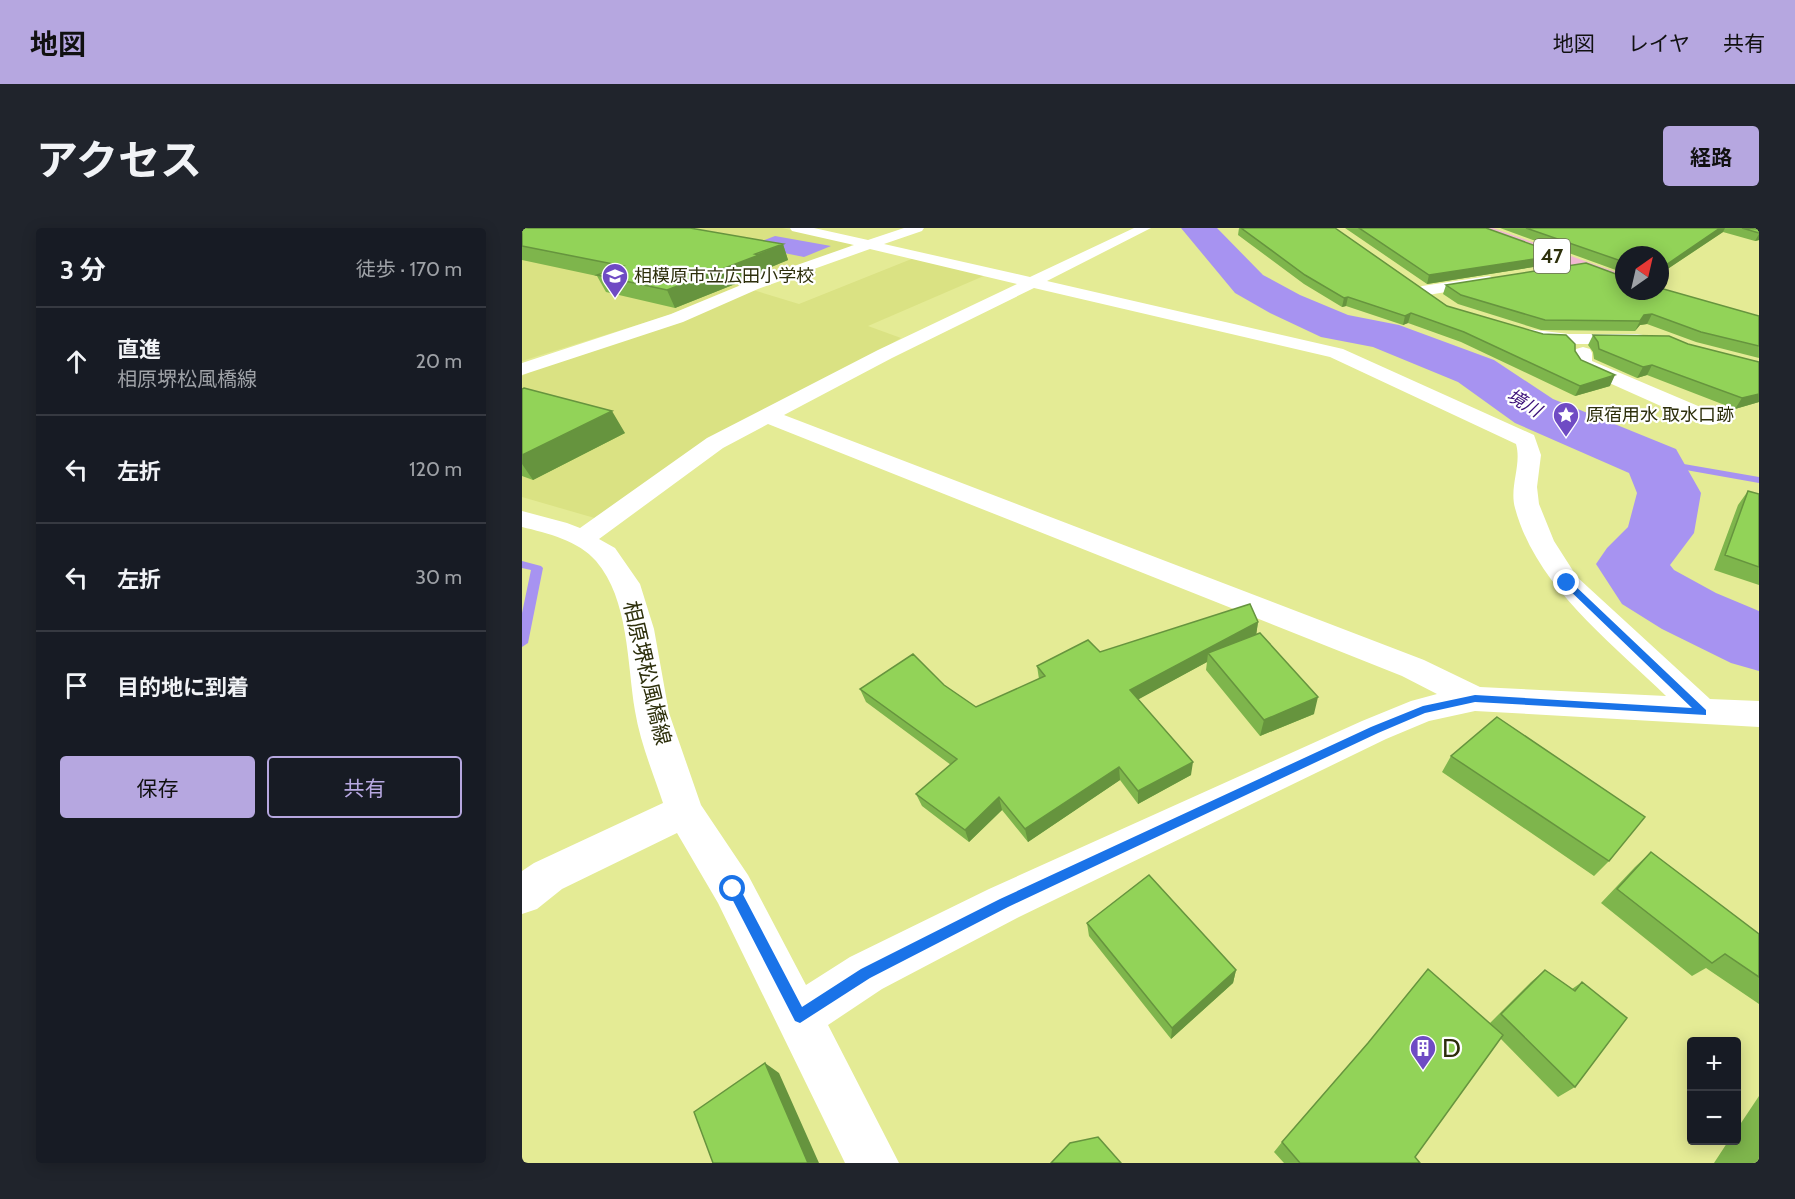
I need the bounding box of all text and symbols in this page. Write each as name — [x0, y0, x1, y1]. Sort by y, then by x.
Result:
text: 地図 — [30, 27, 86, 61]
text: 地図 — [1553, 31, 1595, 56]
text: レイヤ — [1628, 31, 1690, 56]
text: 共有 — [1723, 31, 1765, 56]
button: 経路 — [1663, 126, 1759, 186]
text: アクセス — [36, 134, 202, 186]
road number: 47 — [1534, 239, 1570, 273]
north arrow — [1615, 246, 1669, 300]
text: 3 分 — [60, 254, 106, 286]
text: 徒歩 · 170 m — [356, 257, 462, 281]
school or university icon: 相模原市立広田小学校 — [600, 261, 630, 299]
place label: 相模原市立広田小学校 — [634, 265, 814, 287]
text: 直進 — [117, 336, 161, 363]
icon: ahead — [60, 345, 93, 378]
text: 20 m — [416, 349, 462, 373]
text: 相原堺松風橋線 — [117, 367, 257, 391]
water label: 境川 — [1503, 384, 1547, 423]
place icon: 原宿用水 取水口跡 — [1551, 400, 1581, 438]
place label: 原宿用水 取水口跡 — [1586, 404, 1734, 426]
icon: left — [60, 453, 93, 486]
text: 120 m — [409, 457, 462, 481]
text: 左折 — [117, 458, 161, 485]
icon: left — [60, 561, 93, 594]
text: 30 m — [415, 565, 462, 589]
text: 左折 — [117, 566, 161, 593]
route end — [1553, 569, 1579, 595]
street label: 相原堺松風橋線 — [619, 598, 676, 747]
icon: arrive — [60, 669, 93, 702]
text: 目的地に到着 — [117, 674, 249, 701]
button: 保存 — [60, 756, 255, 818]
button: 共有 — [267, 756, 462, 818]
route start — [719, 875, 745, 901]
place label: D — [1442, 1032, 1461, 1064]
building icon: D — [1408, 1033, 1438, 1071]
map controls — [1687, 1037, 1741, 1145]
button: + — [1687, 1037, 1741, 1091]
button: − — [1687, 1091, 1741, 1145]

